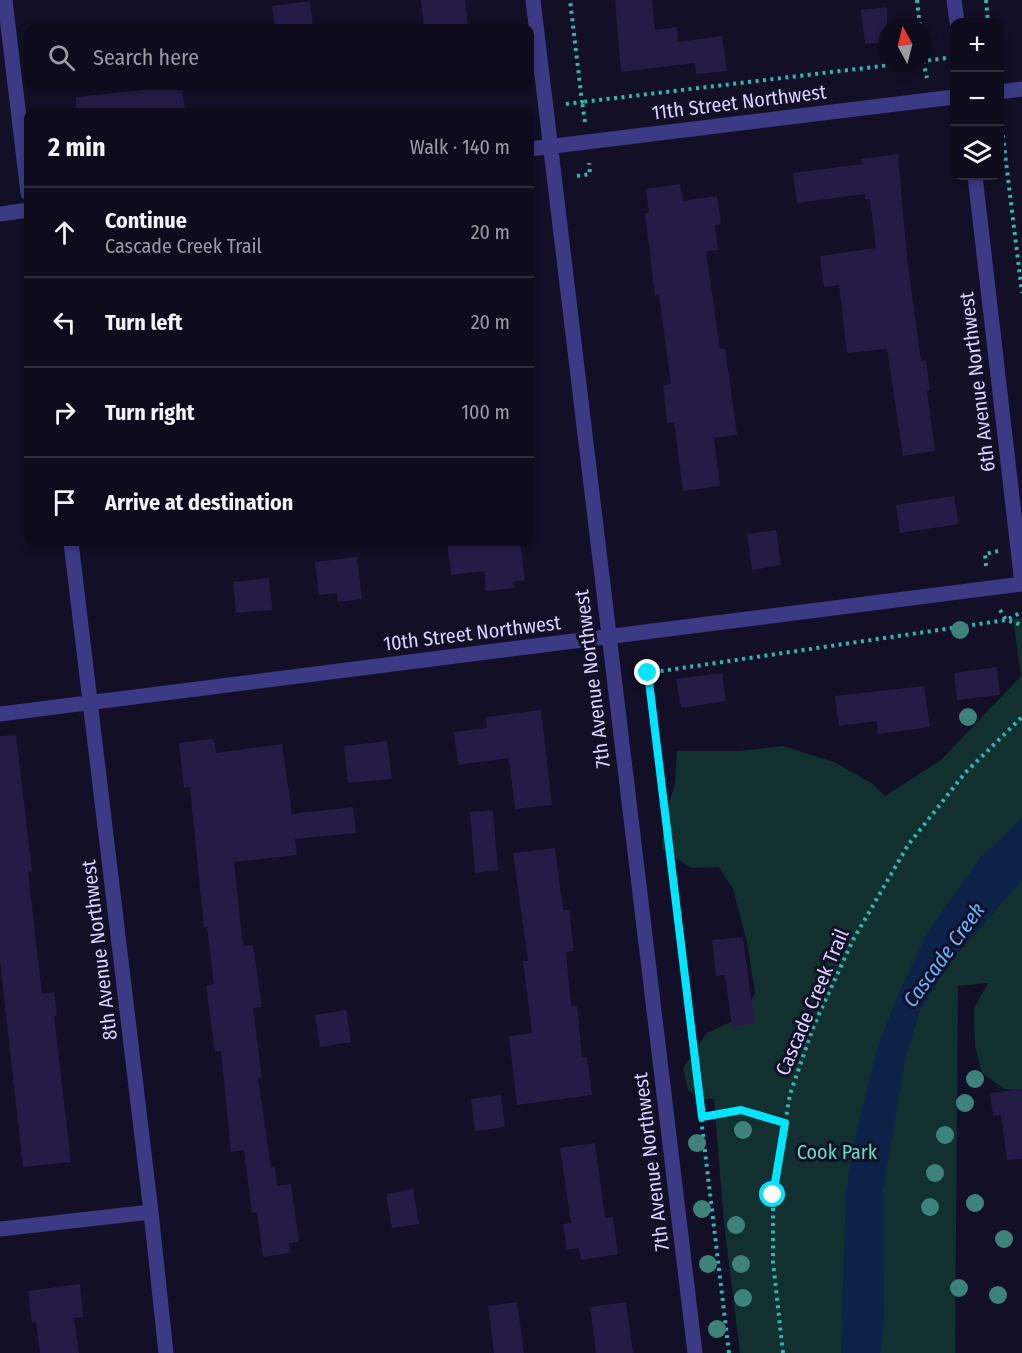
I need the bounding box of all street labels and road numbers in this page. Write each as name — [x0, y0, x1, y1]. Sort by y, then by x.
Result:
street label: 11th Street Northwest — [650, 79, 828, 125]
street label: 6th Avenue Northwest — [954, 290, 1000, 473]
street label: 7th Avenue Northwest — [569, 588, 615, 770]
street label: 10th Street Northwest — [382, 610, 563, 656]
street label: 8th Avenue Northwest — [76, 858, 122, 1041]
street label: Cascade Creek Trail — [770, 925, 854, 1079]
street label: 7th Avenue Northwest — [628, 1071, 674, 1253]

